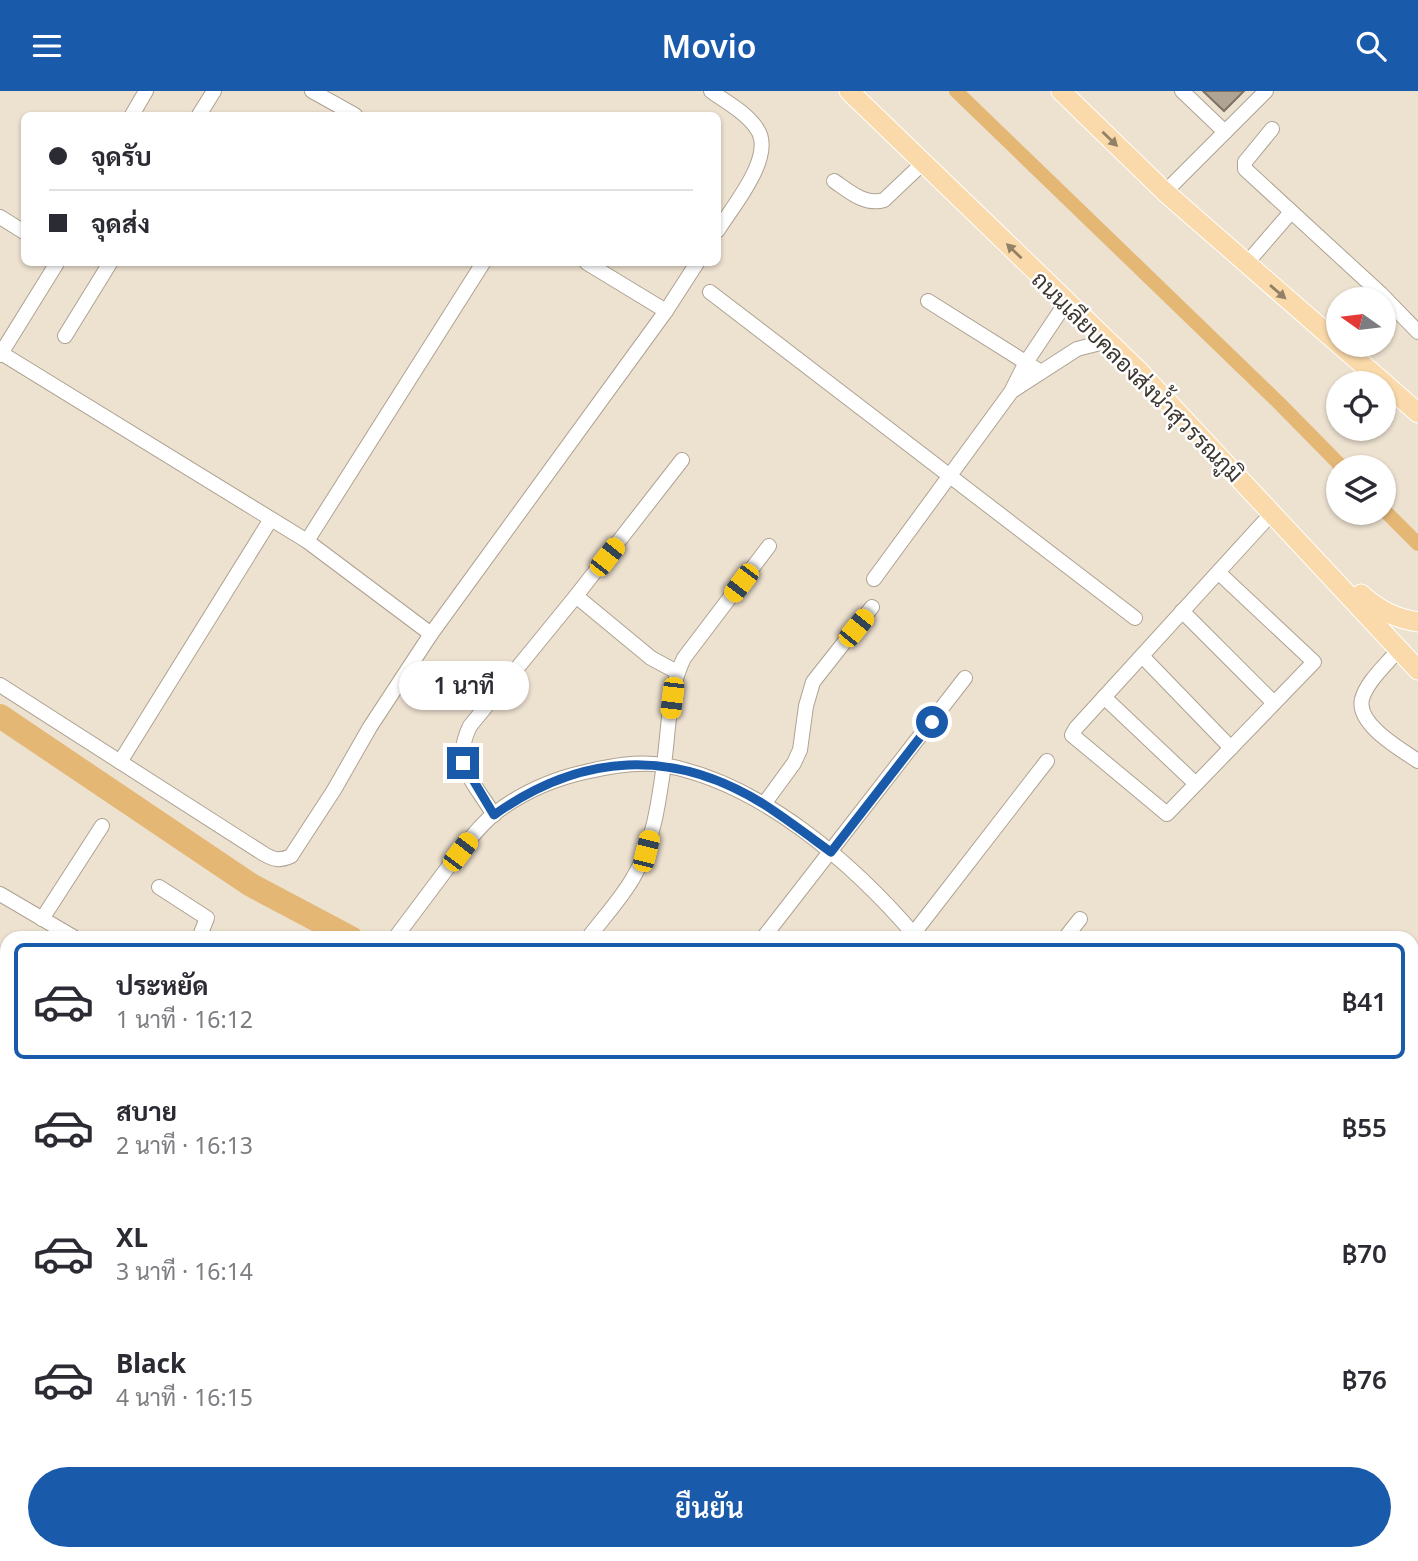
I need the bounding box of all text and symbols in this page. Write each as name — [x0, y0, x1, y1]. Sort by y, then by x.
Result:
text: Movio — [661, 24, 757, 67]
icon: menu — [28, 27, 66, 65]
icon: search — [1352, 27, 1390, 65]
one-way arrow — [1101, 130, 1118, 146]
text: จุดรับ — [91, 138, 152, 174]
text: จุดส่ง — [91, 205, 150, 241]
one-way arrow — [1006, 243, 1023, 259]
street label: ถนนเลียบคลองส่งน้ำสุวรรณภูมิ — [1024, 261, 1253, 490]
one-way arrow — [1270, 284, 1287, 299]
north arrow — [1326, 287, 1396, 357]
map controls — [1326, 287, 1396, 525]
button: locate — [1326, 371, 1396, 441]
button: layers — [1326, 455, 1396, 525]
car — [586, 534, 629, 580]
car — [720, 560, 763, 606]
car — [835, 605, 878, 651]
callout: 1 นาที — [398, 661, 528, 711]
text: 1 นาที — [434, 669, 494, 701]
car — [660, 676, 685, 720]
route start — [916, 706, 948, 738]
route end — [447, 747, 479, 779]
car — [631, 828, 662, 874]
car — [439, 829, 482, 875]
text: ประหยัด — [116, 967, 209, 1003]
icon: car — [32, 970, 95, 1033]
text: ฿41 — [1342, 983, 1387, 1019]
text: 1 นาที · 16:12 — [116, 1003, 253, 1035]
text: สบาย — [116, 1093, 177, 1129]
icon: car — [32, 1096, 95, 1159]
text: ฿55 — [1342, 1109, 1387, 1145]
text: 2 นาที · 16:13 — [116, 1129, 253, 1161]
text: XL — [116, 1219, 148, 1255]
icon: car — [32, 1222, 95, 1285]
text: ฿70 — [1342, 1235, 1387, 1271]
text: 3 นาที · 16:14 — [116, 1255, 253, 1287]
text: Black — [116, 1345, 186, 1381]
icon: car — [32, 1348, 95, 1411]
text: ฿76 — [1342, 1361, 1387, 1397]
text: 4 นาที · 16:15 — [116, 1381, 253, 1413]
button: ยืนยัน — [28, 1467, 1391, 1547]

